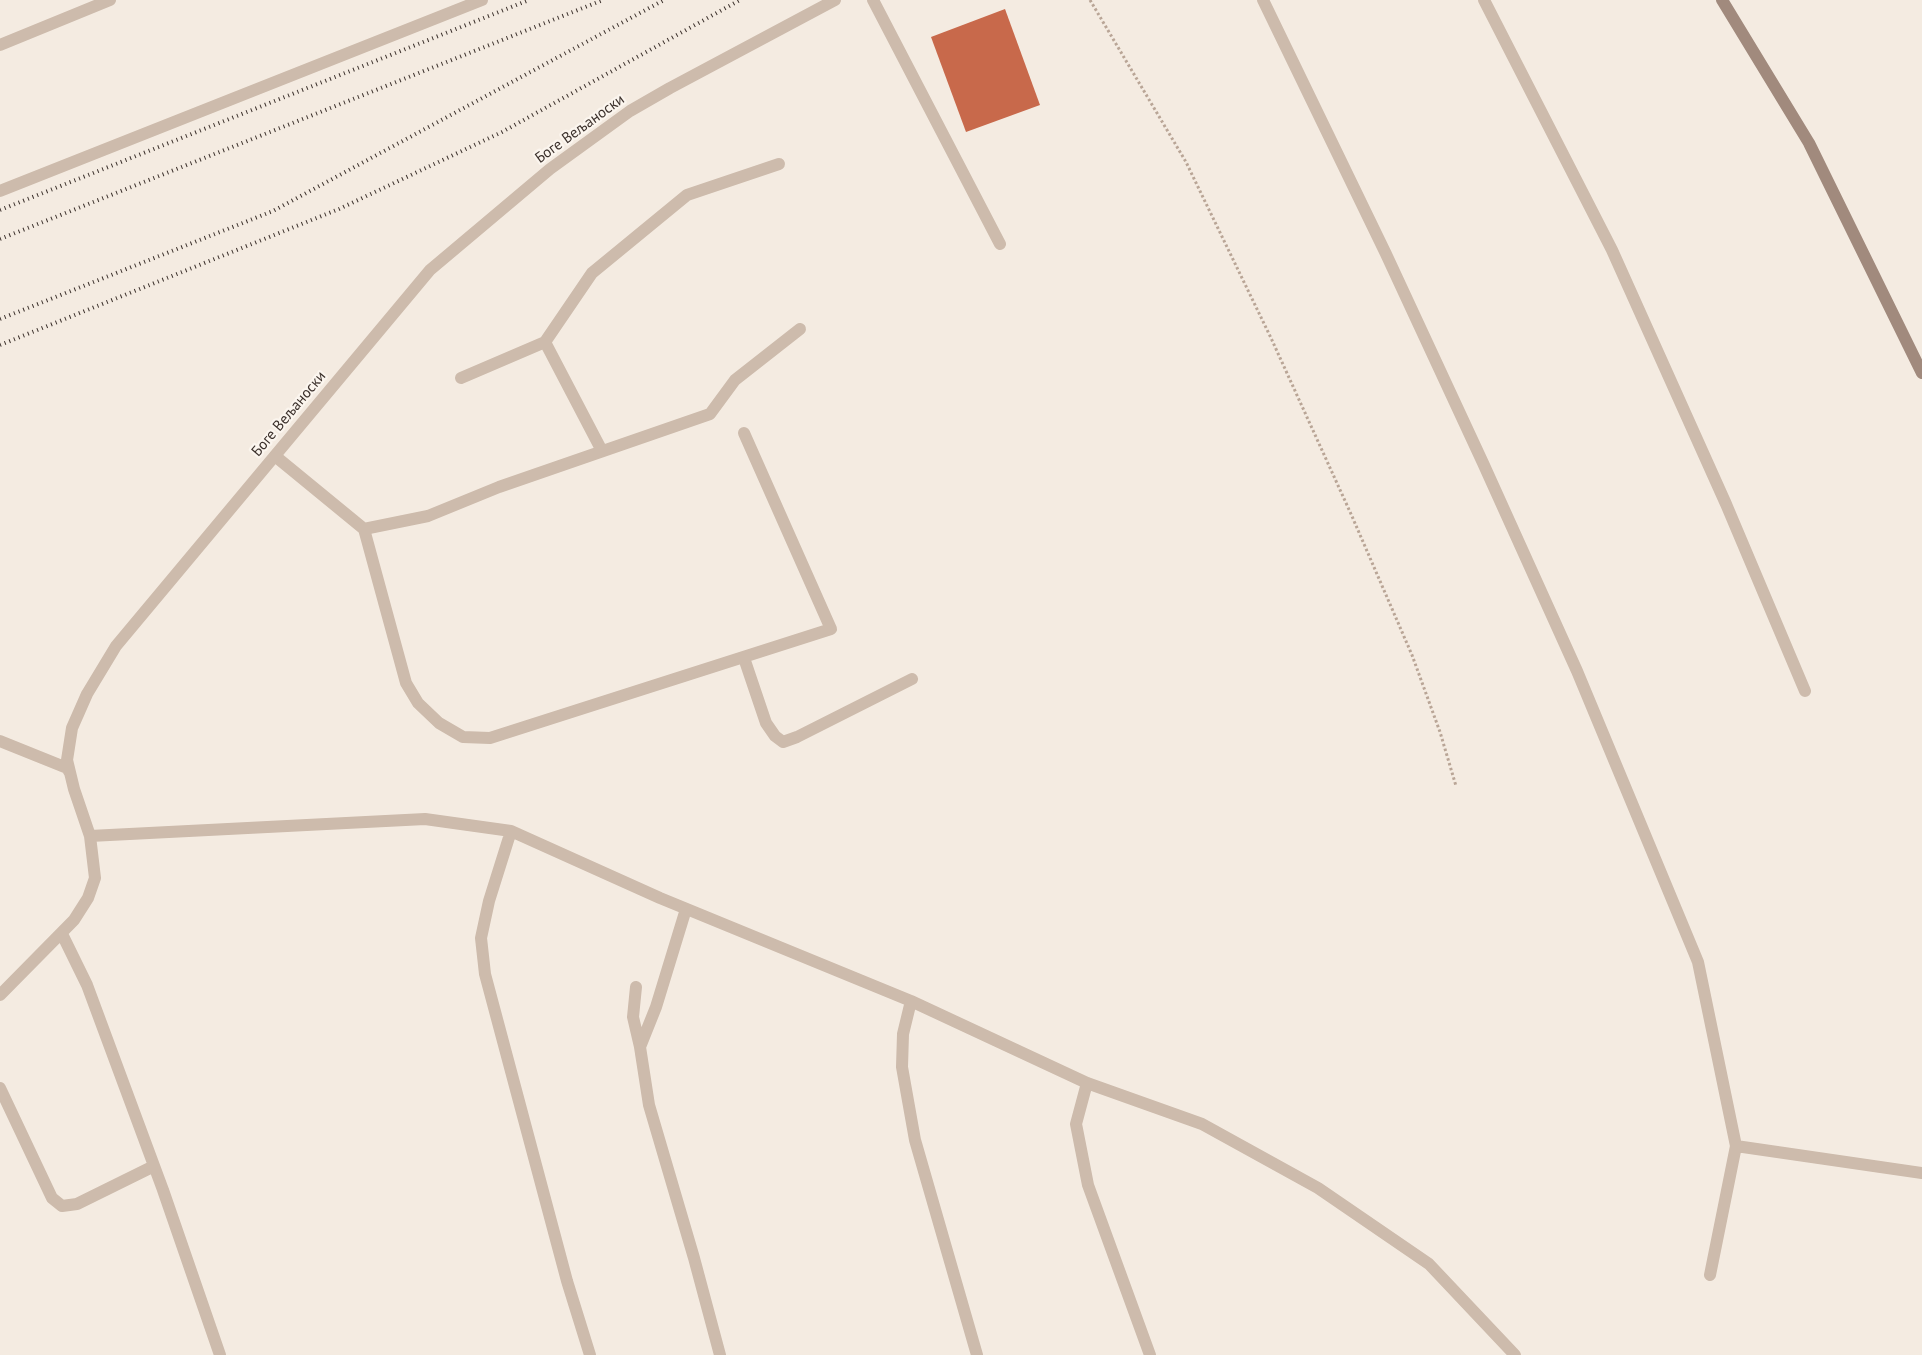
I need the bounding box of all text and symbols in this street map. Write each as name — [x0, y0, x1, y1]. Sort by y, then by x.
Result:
street label: Боге Вељаноски — [532, 91, 628, 167]
street label: Боге Вељаноски — [248, 368, 330, 460]

